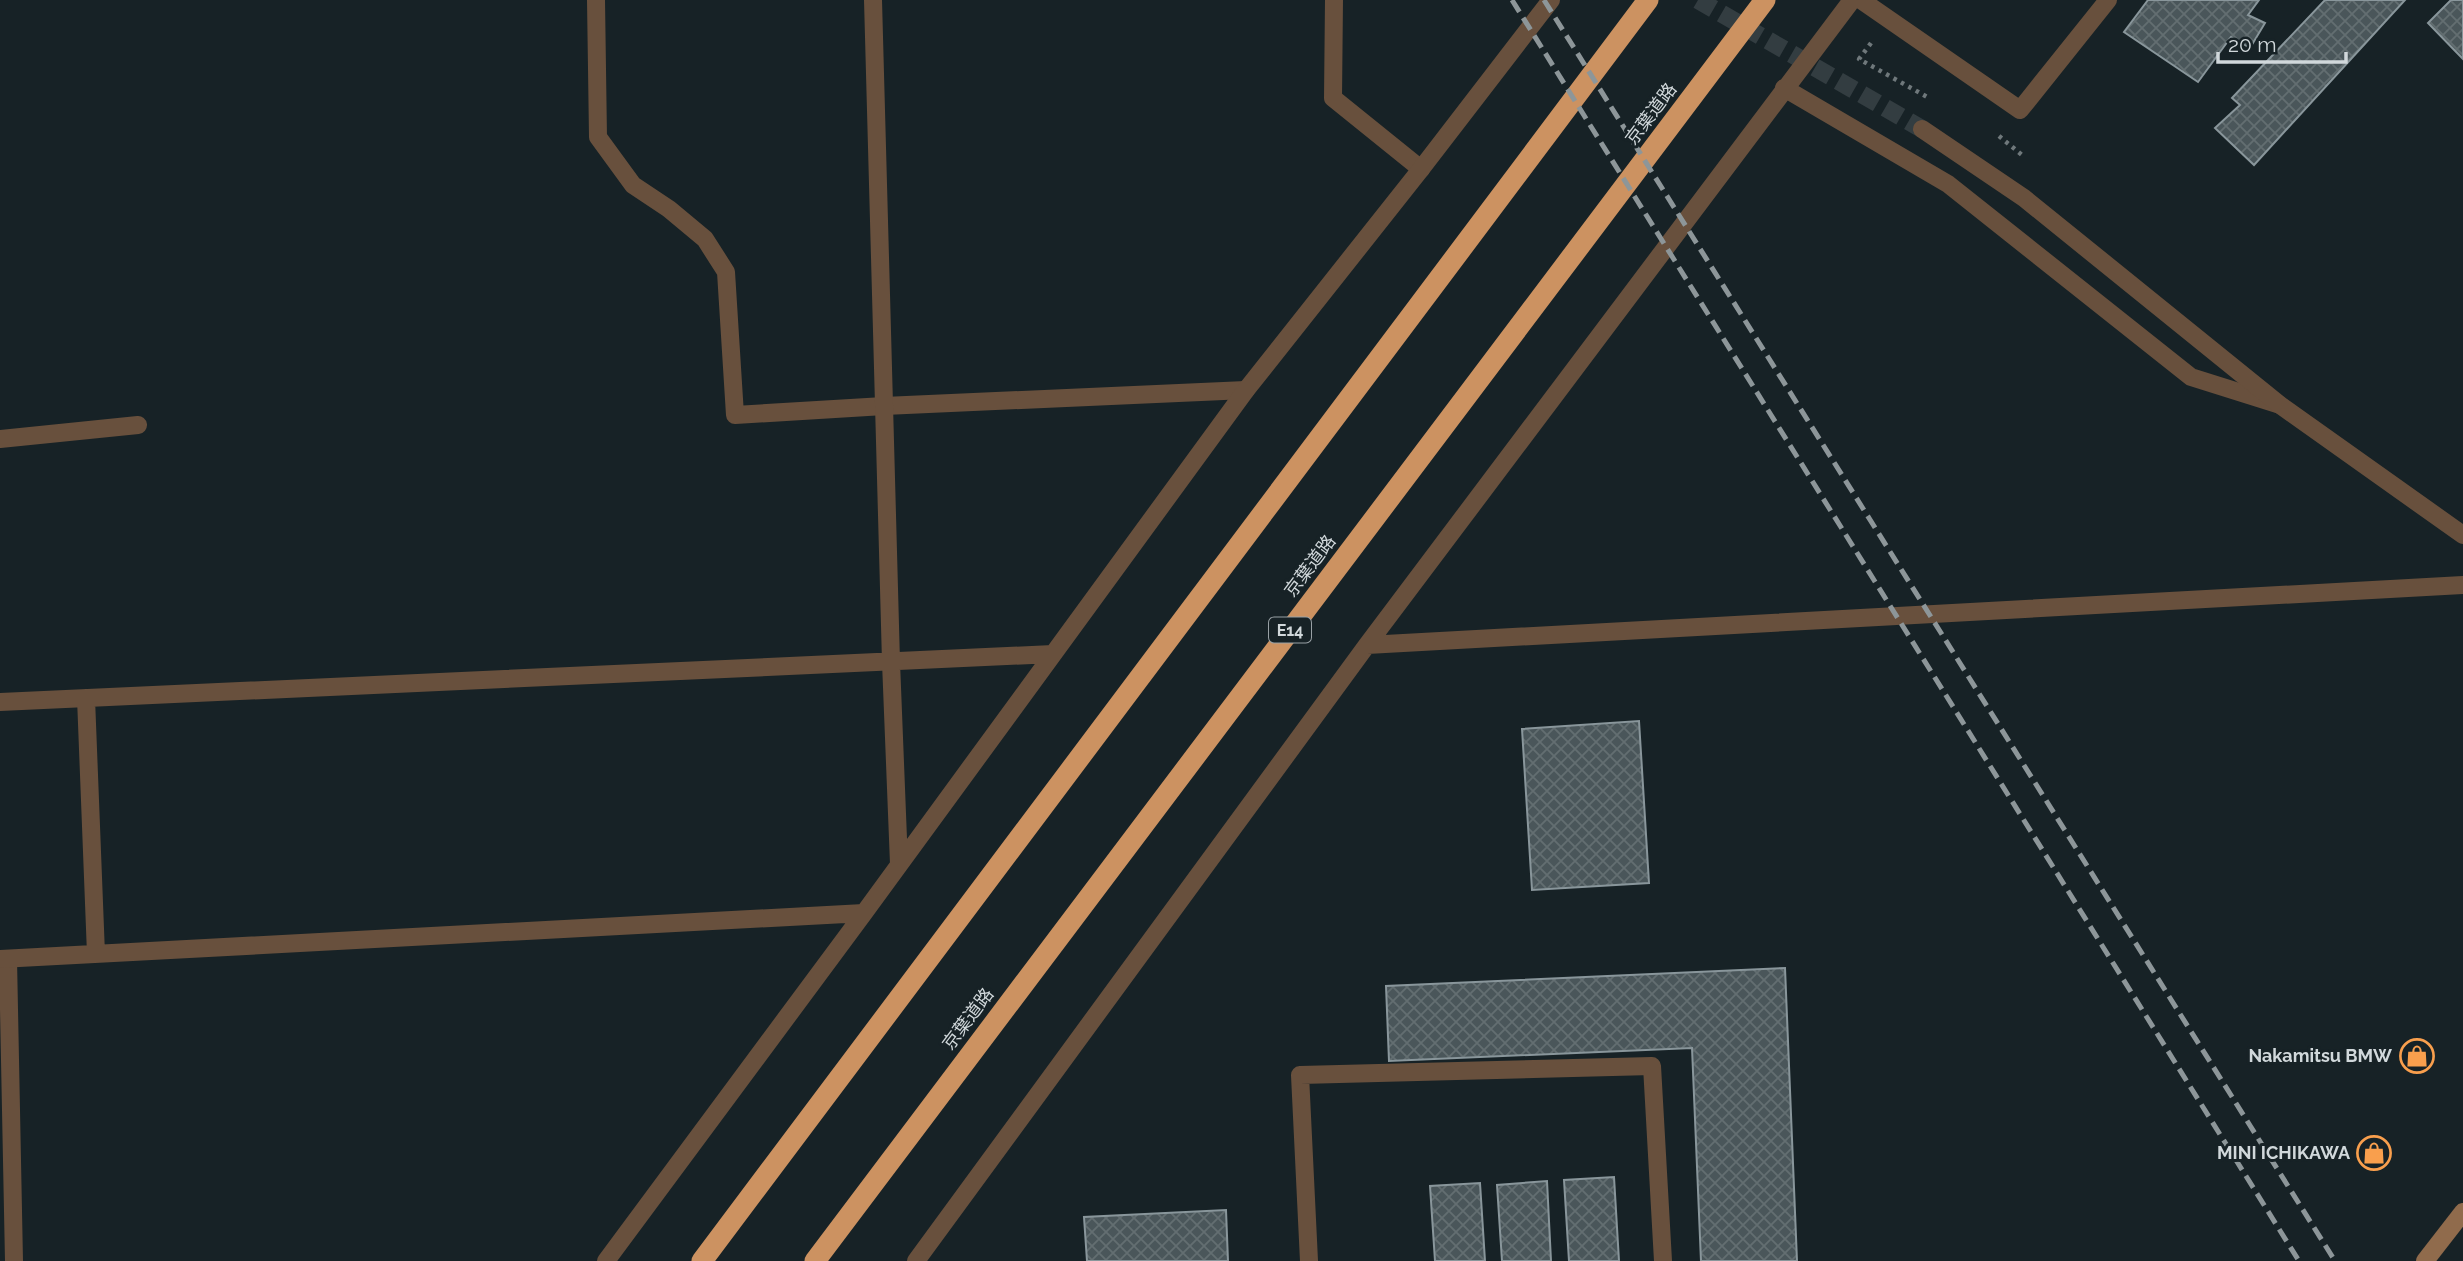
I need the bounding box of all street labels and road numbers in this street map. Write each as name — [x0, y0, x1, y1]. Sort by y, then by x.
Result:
street label: 京葉道路 — [1621, 79, 1681, 149]
street label: 京葉道路 — [1280, 531, 1340, 601]
road number: E14 — [1269, 618, 1311, 642]
street label: 京葉道路 — [938, 984, 998, 1054]

